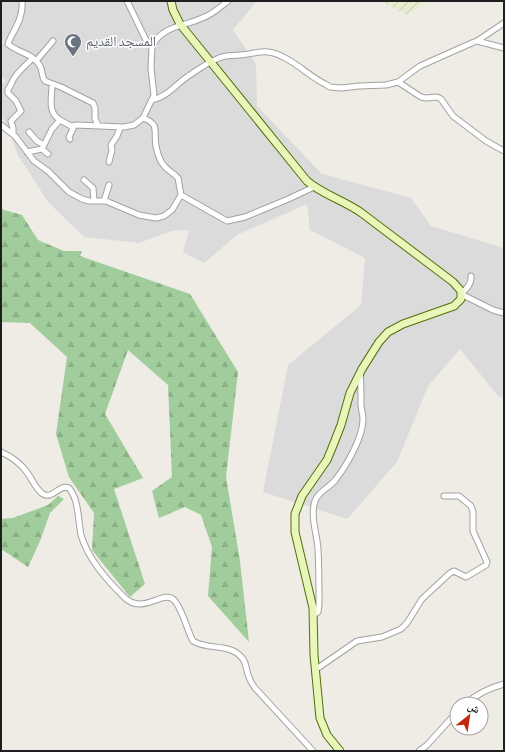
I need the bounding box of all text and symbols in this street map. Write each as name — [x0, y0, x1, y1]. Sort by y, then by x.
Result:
mosque icon: المسجد القديم — [63, 32, 83, 57]
place label: المسجد القديم — [86, 35, 156, 51]
north arrow — [449, 696, 489, 736]
text: ش — [465, 700, 482, 717]

